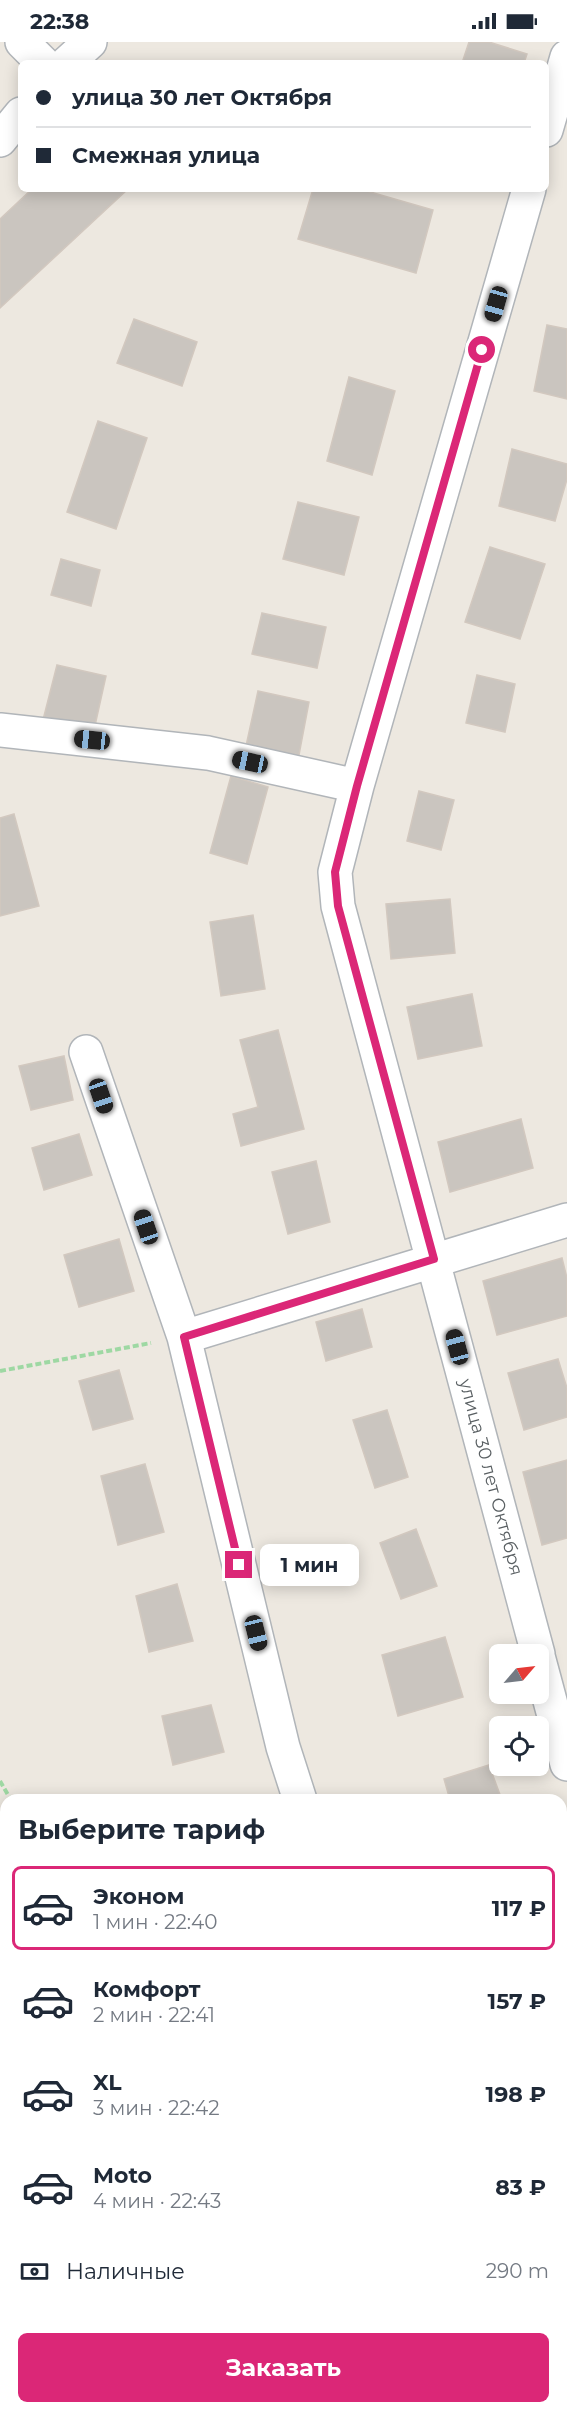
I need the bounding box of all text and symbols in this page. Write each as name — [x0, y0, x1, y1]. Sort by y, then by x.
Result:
text: 22:38 — [30, 8, 89, 35]
text: улица 30 лет Октября — [72, 84, 332, 111]
text: Смежная улица — [72, 142, 260, 169]
car — [482, 284, 510, 324]
route start — [468, 336, 495, 363]
car — [73, 729, 111, 751]
car — [231, 749, 269, 775]
car — [87, 1076, 115, 1116]
car — [132, 1207, 160, 1247]
car — [444, 1327, 470, 1367]
street label: улица 30 лет Октября — [454, 1375, 528, 1578]
callout: 1 мин — [260, 1544, 359, 1586]
route end — [225, 1551, 252, 1578]
text: 1 мин — [281, 1553, 338, 1577]
car — [243, 1613, 269, 1653]
north arrow — [489, 1644, 549, 1704]
map controls — [489, 1644, 549, 1776]
button: locate — [489, 1716, 549, 1776]
text: Выберите тариф — [18, 1813, 265, 1846]
icon: car — [21, 1881, 75, 1935]
text: Эконом — [93, 1883, 184, 1910]
text: 117 ₽ — [492, 1895, 546, 1922]
text: 1 мин · 22:40 — [93, 1910, 217, 1934]
icon: car — [21, 1974, 75, 2028]
text: Комфорт — [93, 1976, 201, 2003]
text: 157 ₽ — [488, 1988, 546, 2015]
text: 2 мин · 22:41 — [93, 2003, 215, 2027]
icon: car — [21, 2067, 75, 2121]
text: XL — [93, 2069, 122, 2096]
text: 198 ₽ — [486, 2081, 546, 2108]
text: 3 мин · 22:42 — [93, 2096, 220, 2120]
icon: car — [21, 2160, 75, 2214]
text: Moto — [93, 2162, 152, 2189]
text: 83 ₽ — [495, 2174, 546, 2201]
text: 4 мин · 22:43 — [93, 2189, 221, 2213]
icon: cash — [18, 2255, 51, 2288]
text: Наличные — [66, 2258, 185, 2285]
text: 290 m — [486, 2259, 549, 2283]
button: Заказать — [18, 2333, 549, 2402]

